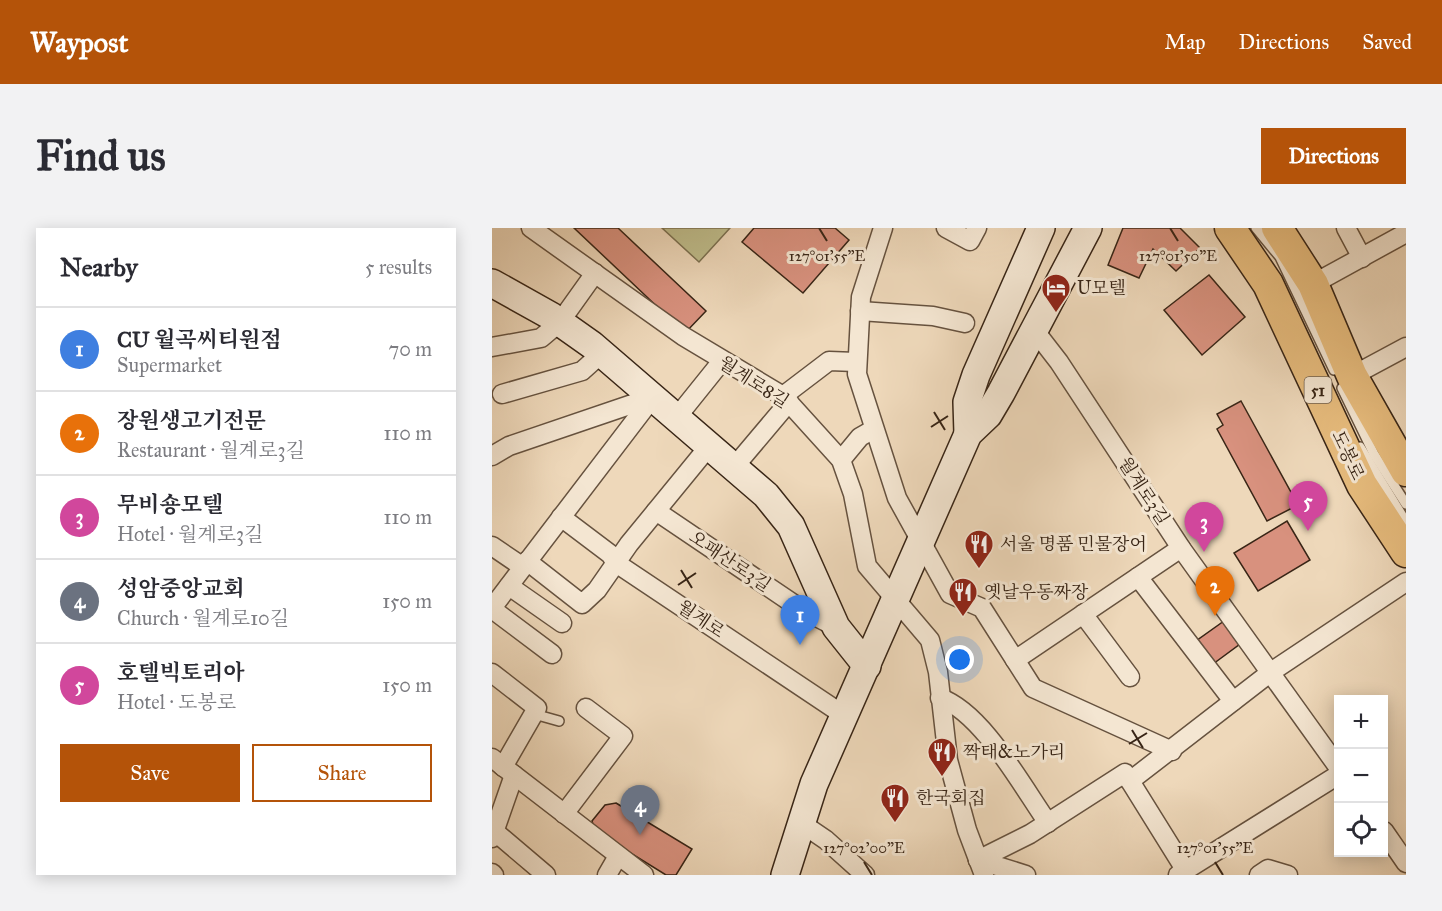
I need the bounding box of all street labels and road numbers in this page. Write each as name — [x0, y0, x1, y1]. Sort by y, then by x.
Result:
street label: 월계로8길 — [715, 351, 793, 413]
road number: 51 — [1304, 377, 1332, 403]
street label: 도봉로 — [1327, 427, 1369, 483]
street label: 월계로3길 — [1114, 453, 1174, 529]
street label: 오패산로3길 — [685, 526, 775, 596]
street label: 월계로 — [673, 595, 729, 643]

